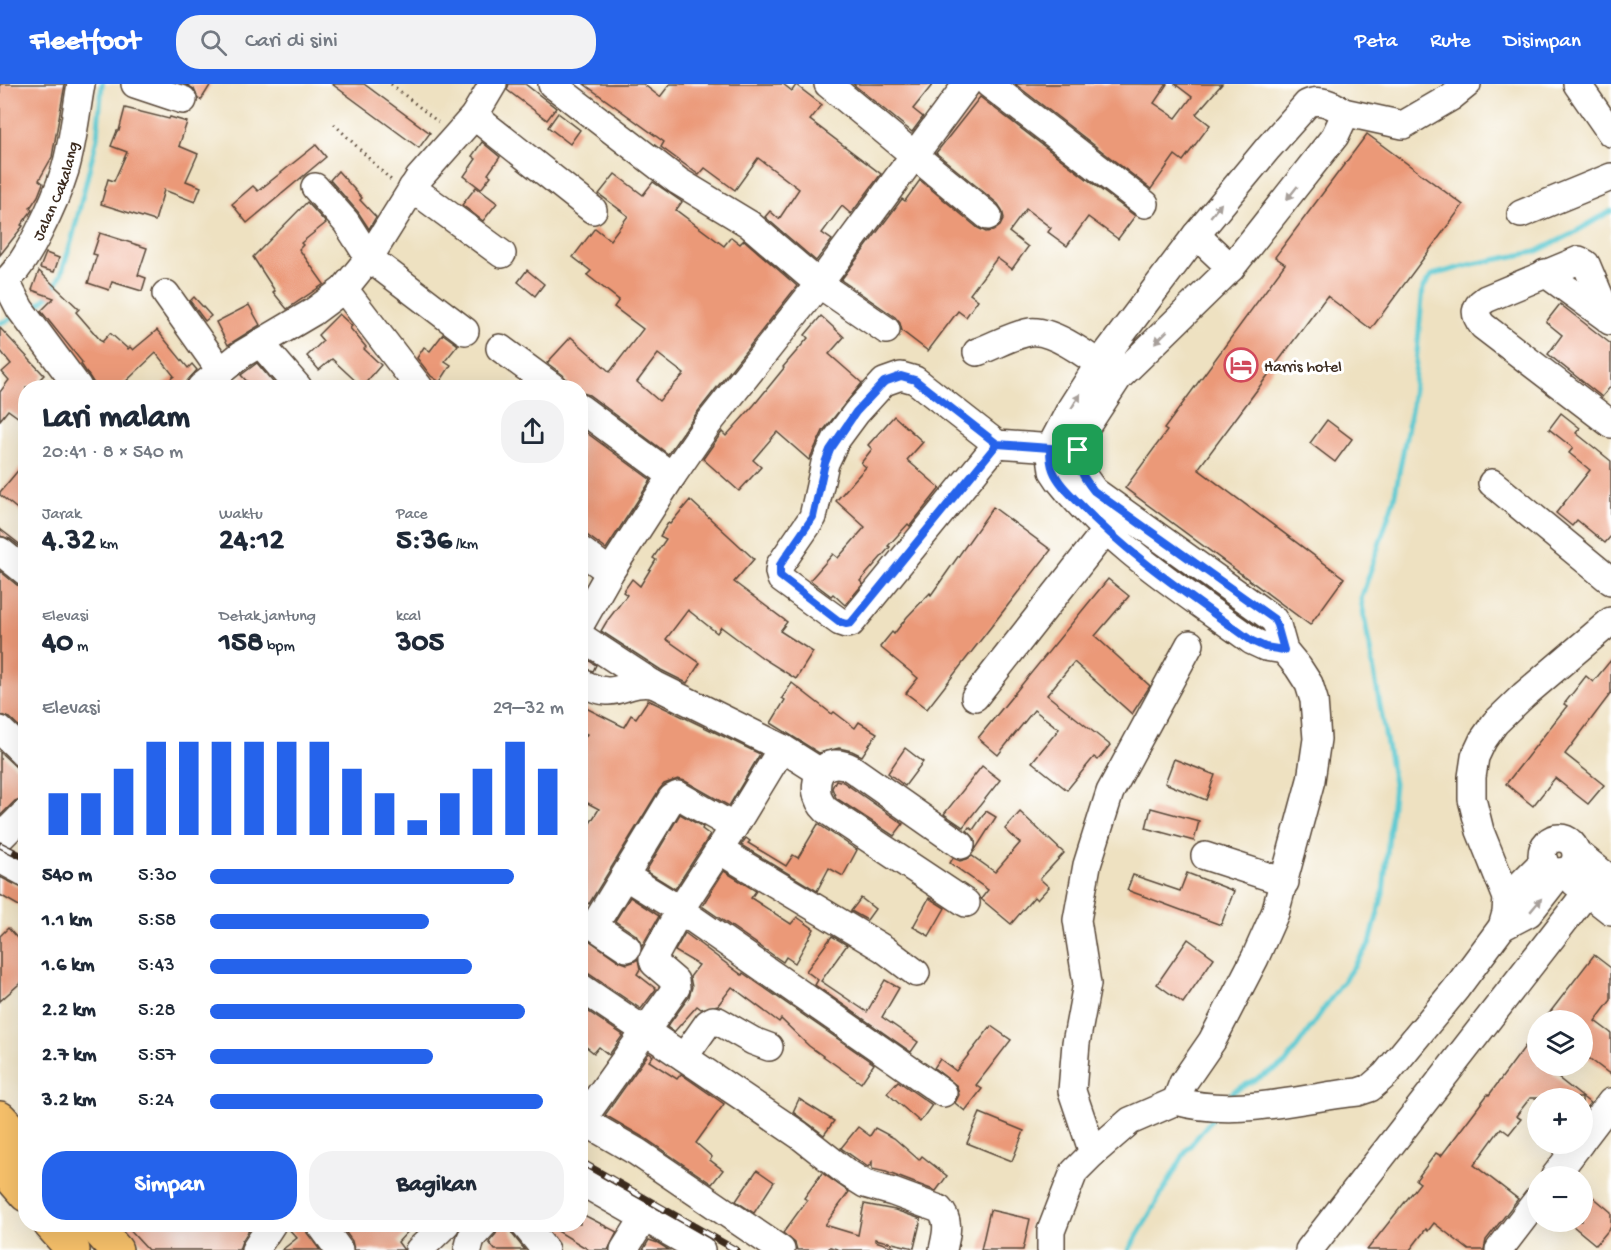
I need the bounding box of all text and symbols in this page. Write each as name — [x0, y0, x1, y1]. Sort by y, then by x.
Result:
search box — [176, 15, 596, 69]
text: Fleetfoot — [30, 26, 140, 59]
icon: search — [197, 26, 230, 59]
text: Cari di sini — [245, 29, 338, 55]
text: Peta — [1355, 30, 1397, 55]
text: Rute — [1430, 30, 1471, 55]
text: Disimpan — [1504, 30, 1581, 55]
street label: Jalan Cakalang — [30, 140, 84, 245]
one-way arrow — [1285, 185, 1298, 201]
one-way arrow — [1210, 202, 1223, 218]
one-way arrow — [1154, 329, 1168, 343]
hotel icon: Harris hotel — [1223, 347, 1259, 383]
place label: Harris hotel — [1264, 359, 1342, 378]
one-way arrow — [1070, 393, 1081, 409]
text: Lari malam — [42, 400, 190, 438]
button: share — [501, 400, 564, 463]
pin — [1052, 424, 1103, 475]
icon: arrive — [1061, 433, 1094, 466]
text: 20:41 · 8 × 540 m — [42, 442, 183, 465]
text: Jarak — [42, 506, 81, 525]
text: Waktu — [219, 506, 263, 525]
text: Pace — [396, 506, 427, 525]
text: 4.32 — [42, 525, 96, 560]
text: 24:12 — [219, 525, 284, 560]
text: 5:36 — [396, 525, 452, 560]
text: km — [96, 536, 118, 555]
text: /km — [452, 536, 478, 555]
text: Elevasi — [42, 608, 89, 627]
text: Detak jantung — [219, 608, 316, 627]
text: kcal — [396, 608, 421, 627]
text: 40 — [42, 627, 73, 662]
text: 158 — [219, 627, 263, 662]
text: 305 — [396, 627, 444, 662]
text: m — [73, 638, 88, 657]
text: bpm — [263, 638, 295, 657]
text: Elevasi — [42, 698, 101, 721]
text: 29–32 m — [493, 698, 564, 721]
text: 540 m — [42, 865, 92, 888]
text: 5:30 — [138, 865, 177, 888]
one-way arrow — [1529, 898, 1542, 913]
text: 1.1 km — [42, 910, 92, 933]
text: 5:58 — [138, 910, 176, 933]
text: 1.6 km — [42, 955, 94, 978]
text: 5:43 — [138, 955, 175, 978]
text: 2.2 km — [42, 1000, 96, 1023]
text: 5:28 — [138, 1000, 176, 1023]
map controls — [1527, 1010, 1593, 1232]
button: layers — [1527, 1010, 1593, 1076]
text: 2.7 km — [42, 1045, 96, 1068]
text: 5:57 — [138, 1045, 176, 1068]
button: + — [1527, 1088, 1593, 1154]
text: 3.2 km — [42, 1090, 96, 1113]
text: 5:24 — [138, 1090, 174, 1113]
button: Simpan — [42, 1151, 297, 1220]
button: Bagikan — [309, 1151, 564, 1220]
button: − — [1527, 1166, 1593, 1232]

